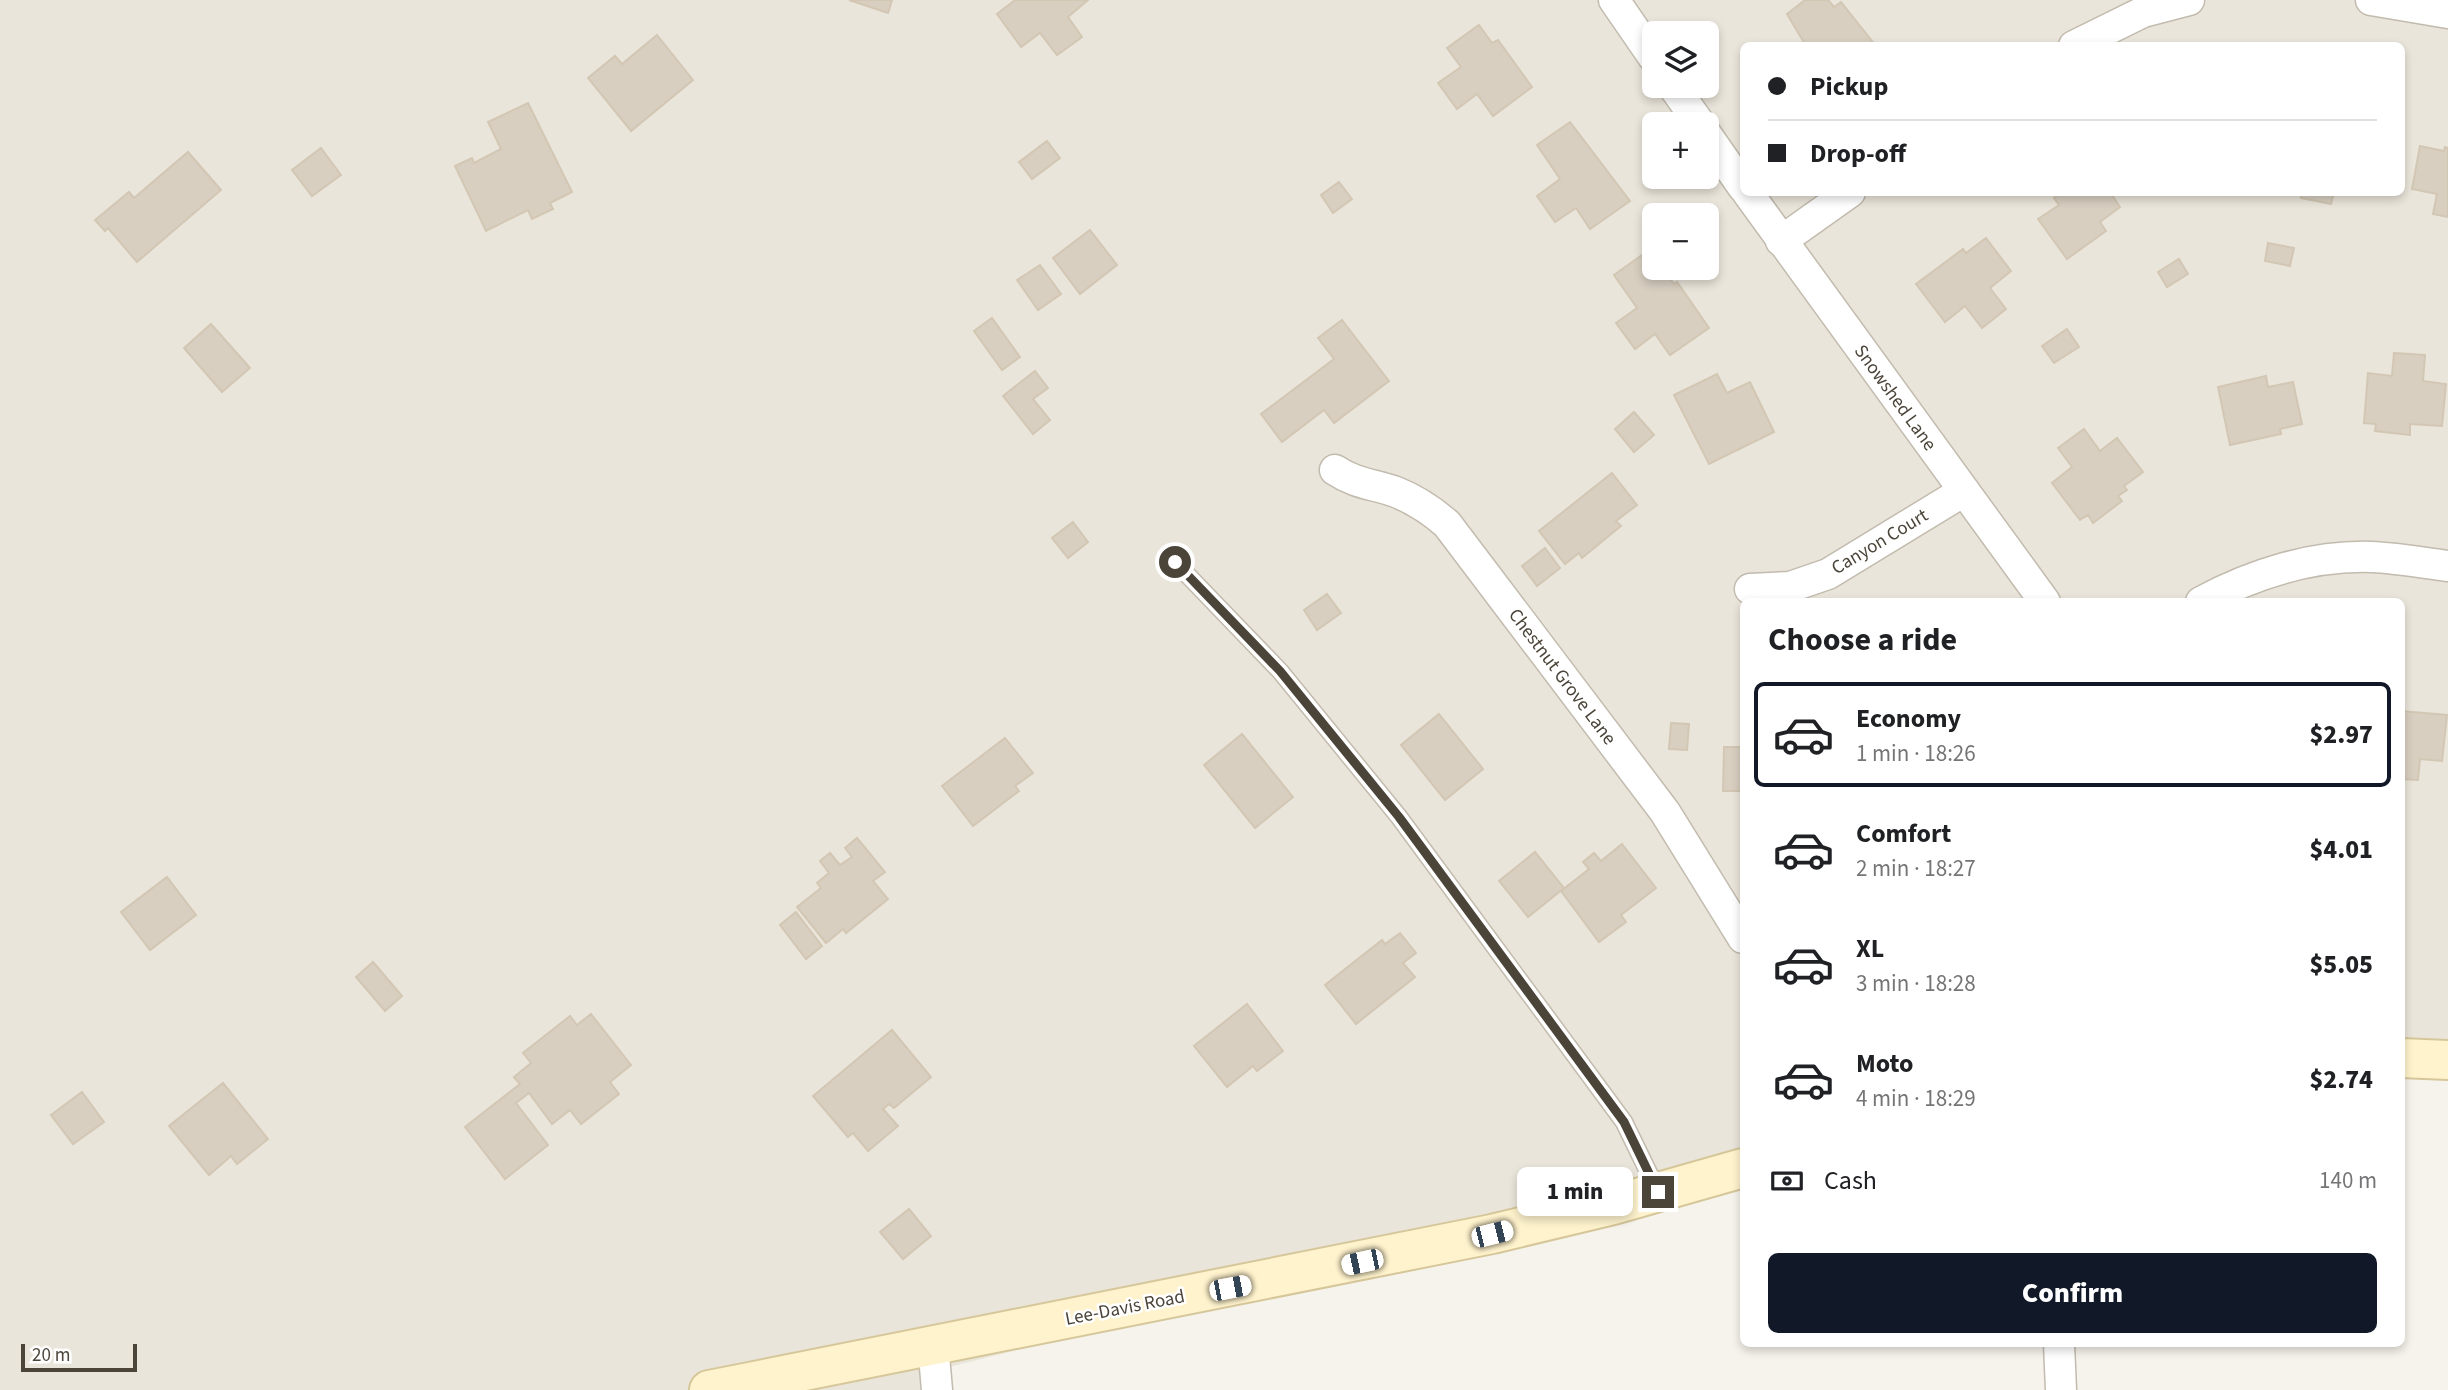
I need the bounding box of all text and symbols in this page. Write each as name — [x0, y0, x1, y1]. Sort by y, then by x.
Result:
map controls — [1642, 21, 1719, 280]
button: layers — [1642, 21, 1719, 98]
text: Pickup — [1810, 68, 1888, 105]
button: + — [1642, 112, 1719, 189]
text: Drop-off — [1810, 135, 1906, 172]
button: − — [1642, 203, 1719, 280]
street label: Snowshed Lane — [1847, 339, 1943, 457]
street label: Canyon Court — [1826, 502, 1934, 582]
route start — [1159, 546, 1191, 578]
street label: Chestnut Grove Lane — [1502, 603, 1622, 751]
text: Choose a ride — [1768, 617, 1957, 663]
text: Economy — [1856, 700, 1961, 737]
icon: car — [1772, 703, 1835, 766]
text: $2.97 — [2309, 716, 2373, 753]
text: 1 min · 18:26 — [1856, 737, 1976, 770]
text: Comfort — [1856, 815, 1951, 852]
icon: car — [1772, 818, 1835, 881]
text: $4.01 — [2309, 831, 2373, 868]
text: 2 min · 18:27 — [1856, 852, 1976, 885]
text: XL — [1856, 930, 1884, 967]
icon: car — [1772, 933, 1835, 996]
text: $5.05 — [2309, 946, 2373, 983]
text: 3 min · 18:28 — [1856, 967, 1976, 1000]
text: Moto — [1856, 1045, 1913, 1082]
icon: car — [1772, 1048, 1835, 1111]
text: $2.74 — [2309, 1061, 2373, 1098]
text: 4 min · 18:29 — [1856, 1082, 1976, 1115]
icon: cash — [1768, 1162, 1806, 1200]
text: Cash — [1824, 1162, 1877, 1199]
text: 140 m — [2319, 1164, 2377, 1197]
callout: 1 min — [1518, 1168, 1634, 1216]
text: 1 min — [1547, 1175, 1603, 1208]
route end — [1642, 1176, 1674, 1208]
car — [1470, 1219, 1515, 1249]
car — [1340, 1247, 1385, 1277]
button: Confirm — [1768, 1253, 2377, 1333]
car — [1208, 1274, 1253, 1302]
street label: Lee-Davis Road — [1063, 1283, 1187, 1333]
scale bar — [21, 1341, 136, 1373]
text: 20 m — [32, 1342, 70, 1369]

